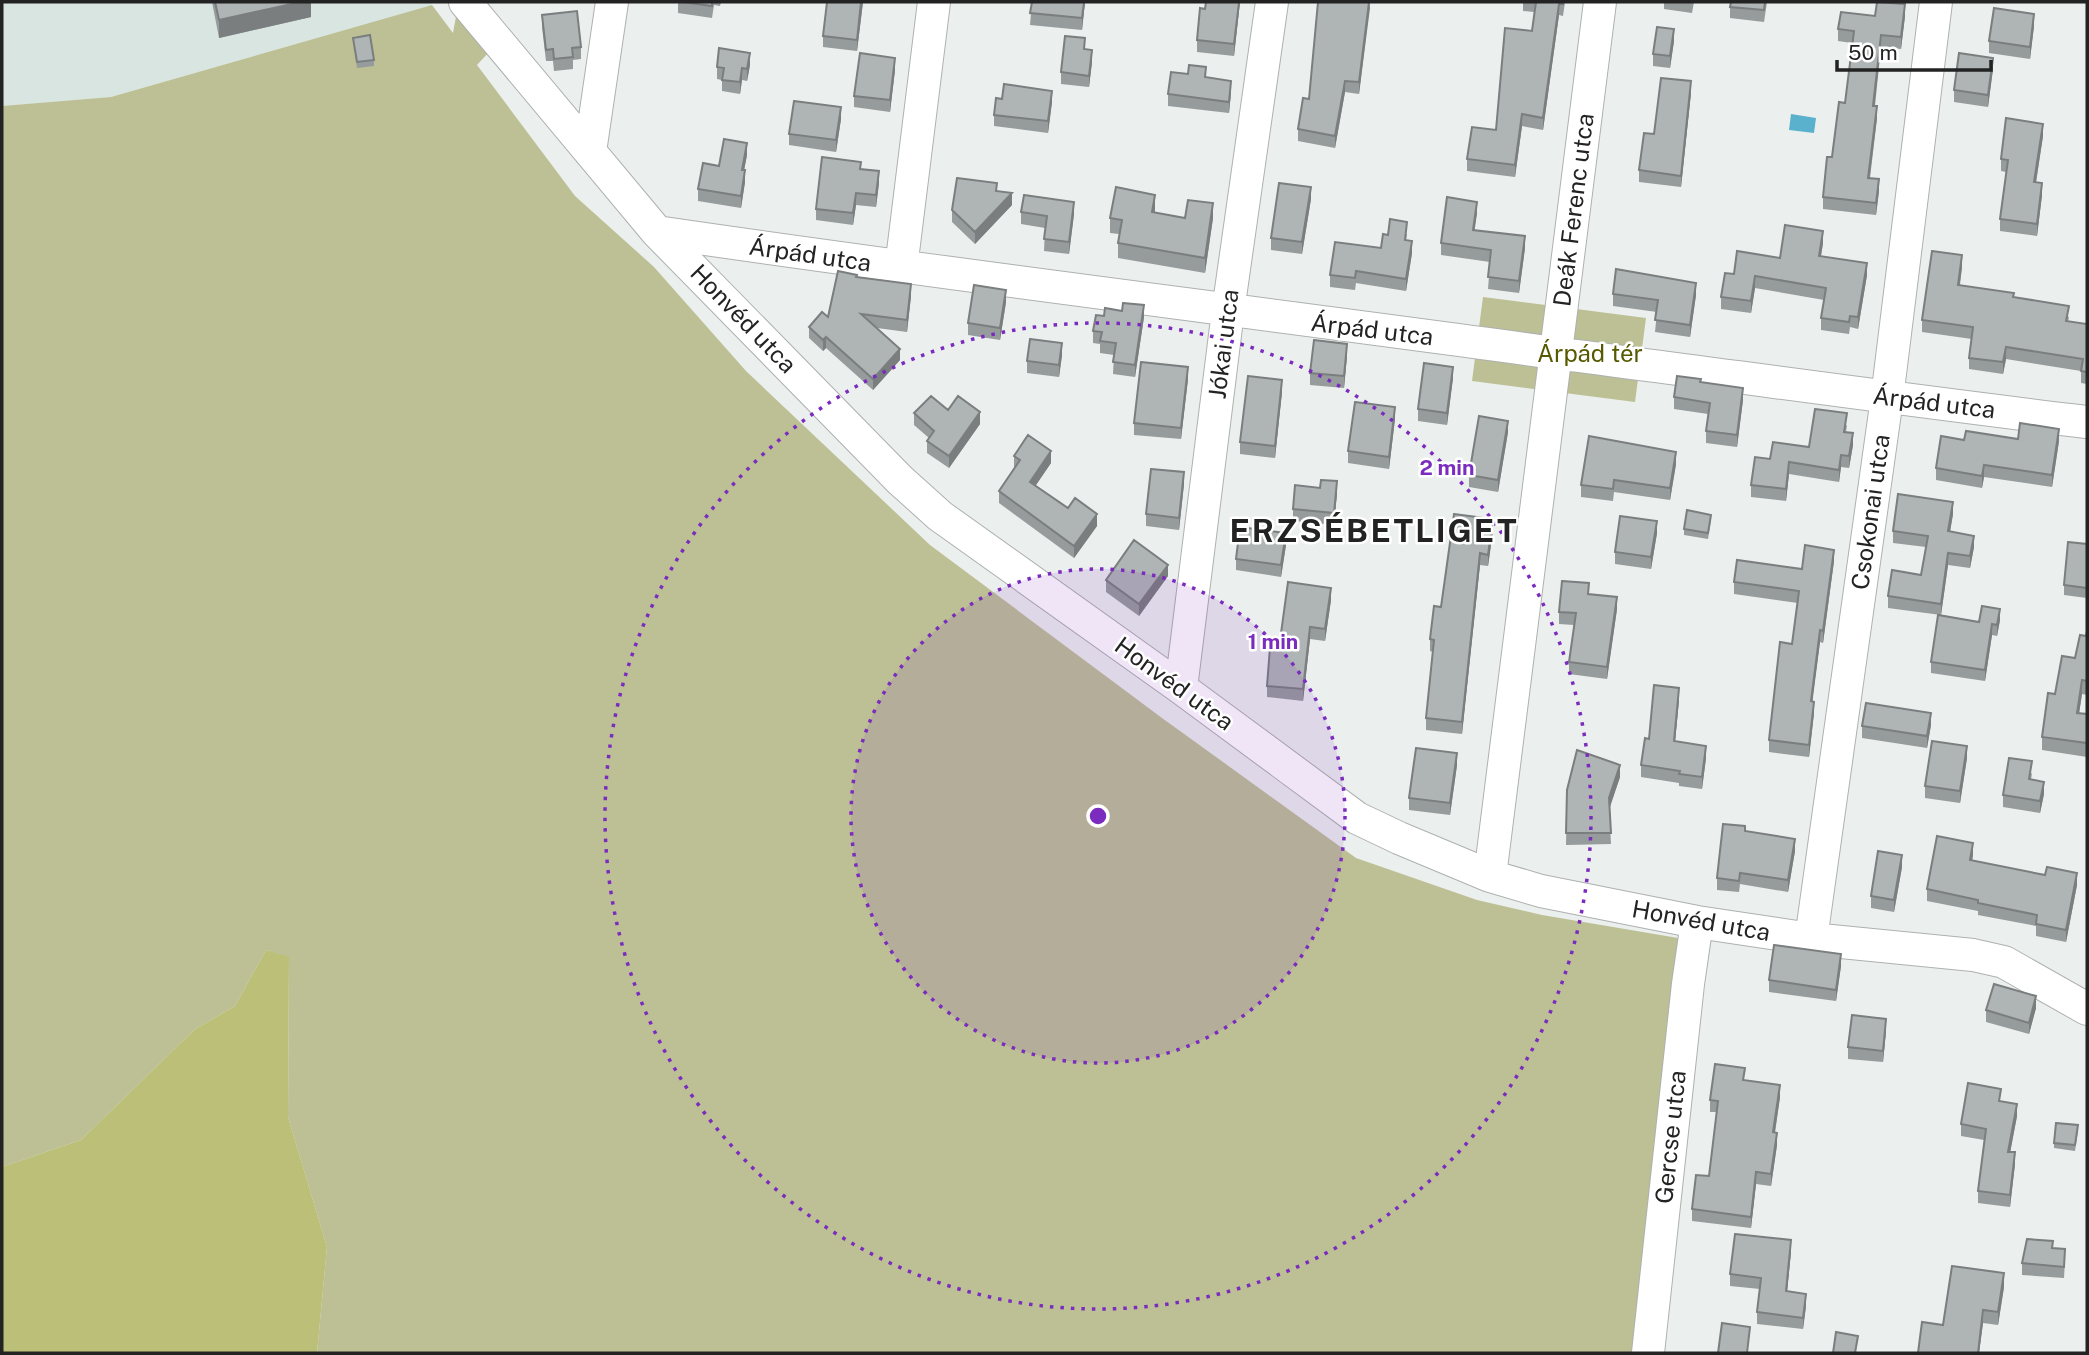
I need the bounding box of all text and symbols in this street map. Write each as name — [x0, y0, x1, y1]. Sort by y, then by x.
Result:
scale bar — [1837, 28, 1991, 72]
text: 50 m — [1848, 40, 1898, 65]
street label: Deák Ferenc utca — [1547, 112, 1599, 308]
street label: Árpád utca — [747, 232, 873, 276]
street label: Honvéd utca — [685, 258, 802, 378]
street label: Jókai utca — [1202, 287, 1244, 400]
street label: Árpád utca — [1309, 308, 1435, 350]
park label: Árpád tér — [1537, 339, 1643, 367]
street label: Árpád utca — [1871, 381, 1997, 423]
street label: Csokonai utca — [1845, 432, 1895, 591]
text: 2 min — [1419, 455, 1475, 480]
district label: ERZSÉBETLIGET — [1229, 512, 1519, 549]
text: 1 min — [1248, 629, 1298, 654]
street label: Honvéd utca — [1110, 631, 1239, 736]
centre of rings — [1086, 804, 1110, 828]
street label: Honvéd utca — [1630, 894, 1773, 946]
street label: Gercse utca — [1649, 1069, 1691, 1205]

